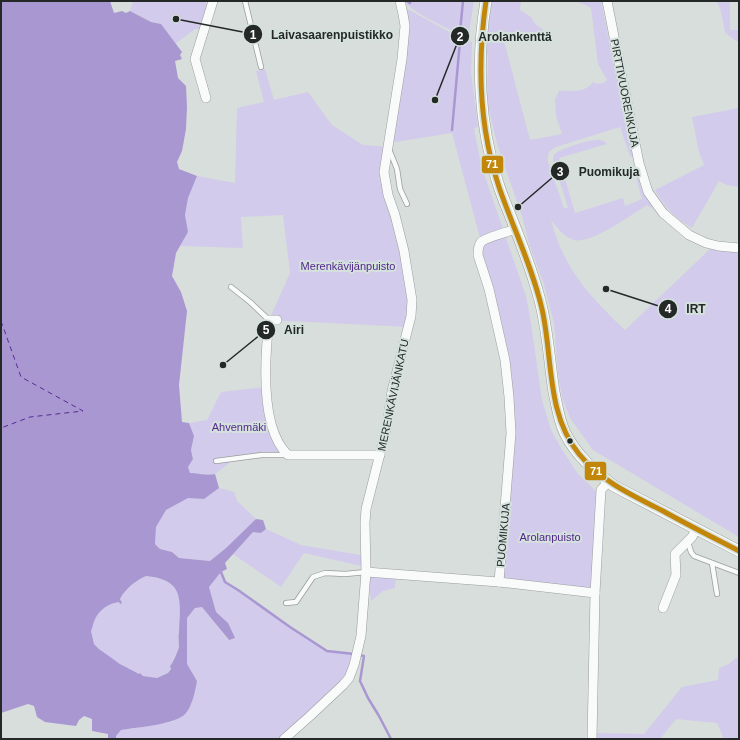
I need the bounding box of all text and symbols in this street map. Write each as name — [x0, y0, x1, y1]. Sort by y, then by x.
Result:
callout: Laivasaarenpuistikko — [243, 22, 401, 46]
callout: Arolankenttä — [450, 24, 560, 48]
text: 1 — [250, 28, 257, 42]
text: Laivasaarenpuistikko — [271, 28, 393, 42]
text: 2 — [457, 30, 464, 44]
text: Arolankenttä — [478, 30, 552, 44]
street label: PIRTTIVUORENKUJA — [609, 38, 641, 149]
line badge: 71 — [481, 155, 504, 174]
text: 71 — [486, 158, 498, 170]
callout: Puomikuja — [550, 159, 647, 183]
text: 3 — [557, 165, 564, 179]
text: Puomikuja — [579, 165, 640, 179]
park label: Merenkävijänpuisto — [301, 260, 395, 272]
callout: IRT — [658, 297, 714, 321]
text: 4 — [665, 302, 672, 316]
text: IRT — [686, 302, 706, 316]
callout: Airi — [256, 318, 312, 342]
text: 5 — [263, 323, 270, 337]
text: Airi — [284, 323, 304, 337]
street label: MERENKÄVIJÄNKATU — [375, 338, 411, 452]
park label: Ahvenmäki — [212, 421, 266, 433]
unlabelled marker — [565, 436, 575, 446]
line badge: 71 — [584, 461, 607, 481]
text: 71 — [590, 465, 602, 477]
street label: PUOMIKUJA — [494, 502, 512, 567]
park label: Arolanpuisto — [519, 531, 581, 543]

